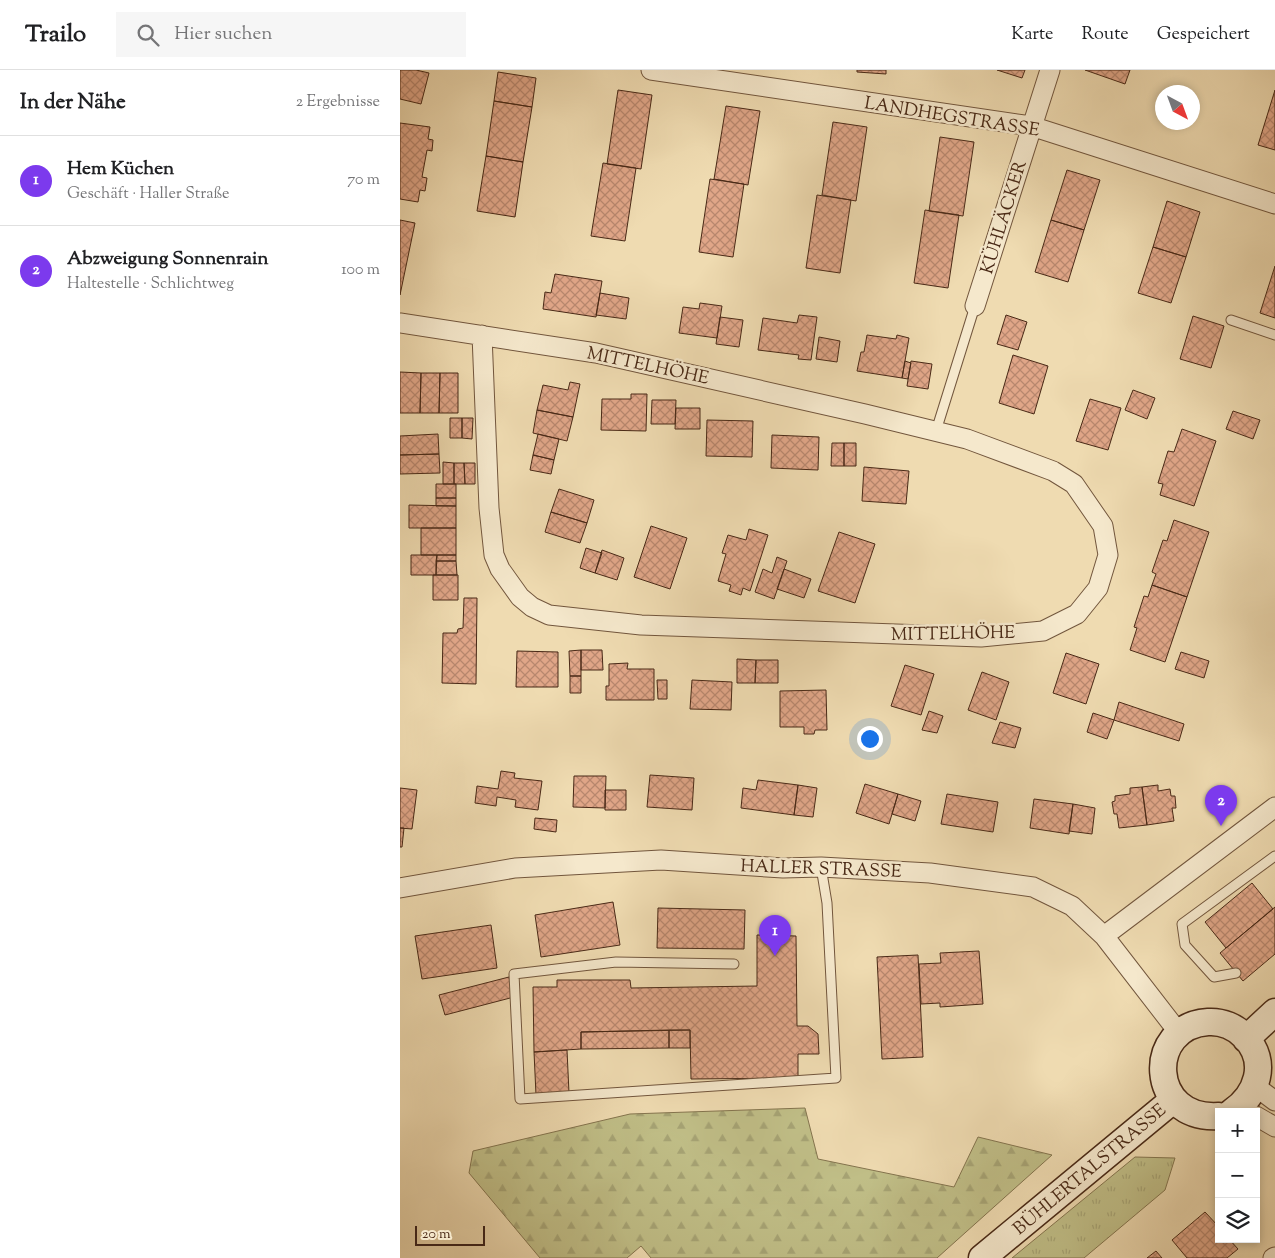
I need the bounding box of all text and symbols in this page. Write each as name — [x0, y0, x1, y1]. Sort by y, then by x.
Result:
search box — [116, 12, 466, 57]
text: Trailo — [25, 18, 86, 52]
icon: search — [134, 21, 162, 49]
text: Hier suchen — [174, 21, 273, 48]
text: Karte — [1011, 22, 1054, 48]
text: Route — [1082, 22, 1129, 48]
text: Gespeichert — [1157, 22, 1250, 48]
north arrow — [1155, 85, 1200, 130]
text: In der Nähe — [20, 88, 126, 118]
text: 2 Ergebnisse — [296, 91, 380, 114]
street label: LANDHEGSTRASSE — [862, 91, 1041, 145]
text: Hem Küchen — [67, 156, 174, 183]
street label: KÜHLÄCKER — [975, 158, 1035, 278]
text: 1 — [33, 169, 39, 192]
text: 70 m — [347, 169, 380, 192]
text: Geschäft · Haller Straße — [67, 183, 230, 206]
text: Abzweigung Sonnenrain — [67, 246, 269, 273]
text: 2 — [32, 259, 40, 282]
text: 100 m — [341, 259, 380, 282]
text: Haltestelle · Schlichtweg — [67, 273, 234, 296]
street label: MITTELHÖHE — [584, 341, 711, 393]
street label: MITTELHÖHE — [891, 621, 1015, 649]
your location — [857, 726, 883, 752]
pin: 2 — [1205, 785, 1237, 826]
street label: HALLER STRASSE — [740, 854, 902, 886]
pin: 1 — [759, 915, 791, 956]
street label: BÜHLERTALSTRASSE — [1008, 1099, 1173, 1242]
map controls — [1215, 1108, 1260, 1243]
button: + — [1215, 1108, 1260, 1153]
button: − — [1215, 1153, 1260, 1198]
button: layers — [1215, 1198, 1260, 1243]
scale bar — [415, 1223, 485, 1246]
text: 20 m — [422, 1225, 451, 1245]

